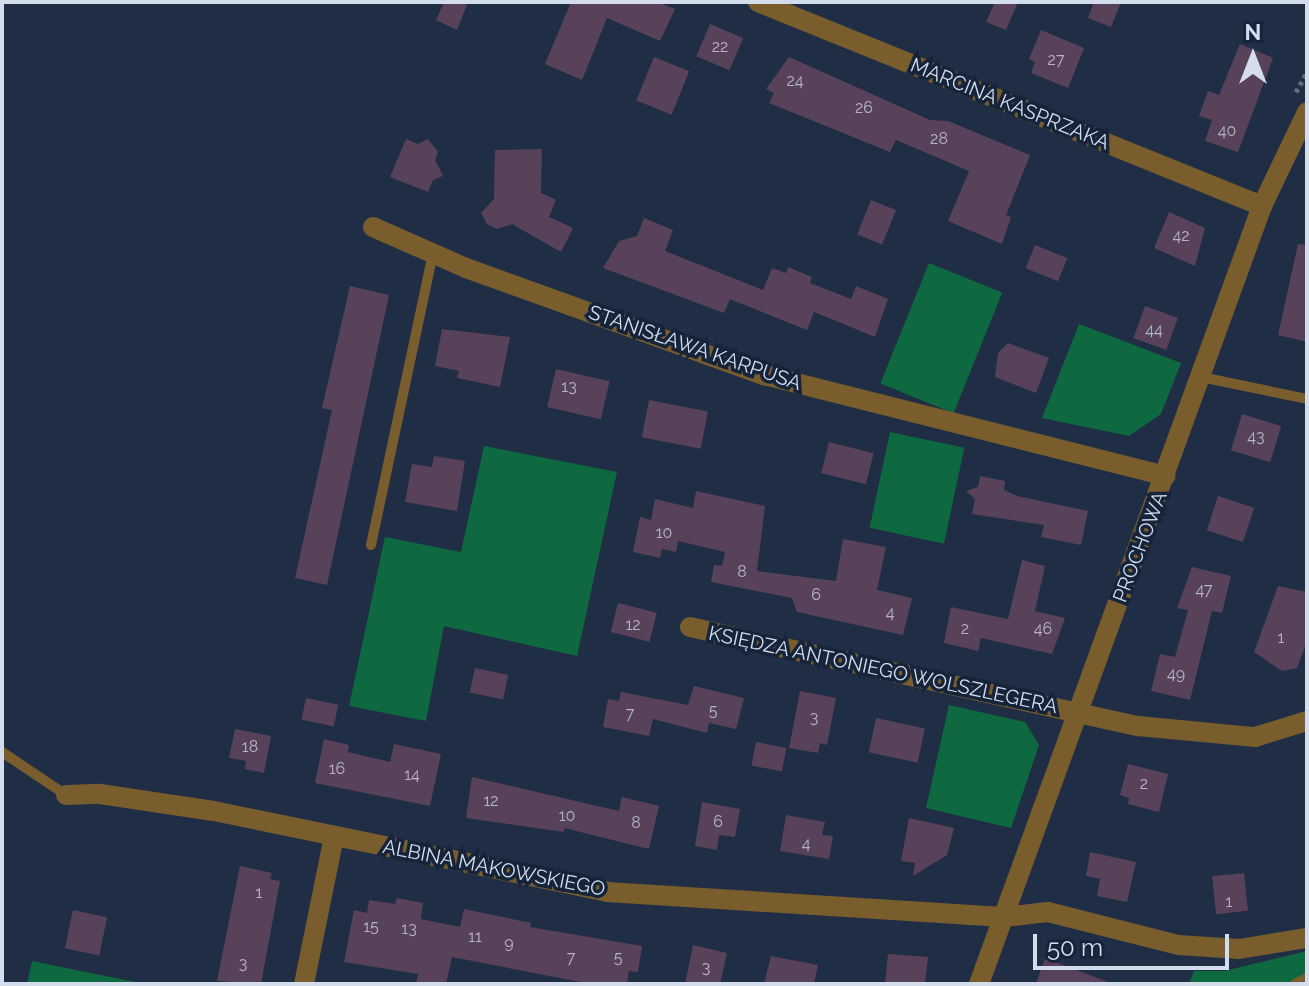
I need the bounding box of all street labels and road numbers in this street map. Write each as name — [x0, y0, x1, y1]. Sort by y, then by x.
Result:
street label: MARCINA KASPRZAKA — [907, 53, 1113, 155]
street label: STANISŁAWA KARPUSA — [585, 300, 805, 396]
street label: PROCHOWA — [1108, 488, 1172, 606]
street label: KSIĘDZA ANTONIEGO WOLSZLEGERA — [705, 621, 1061, 719]
street label: ALBINA MAKOWSKIEGO — [380, 835, 608, 901]

